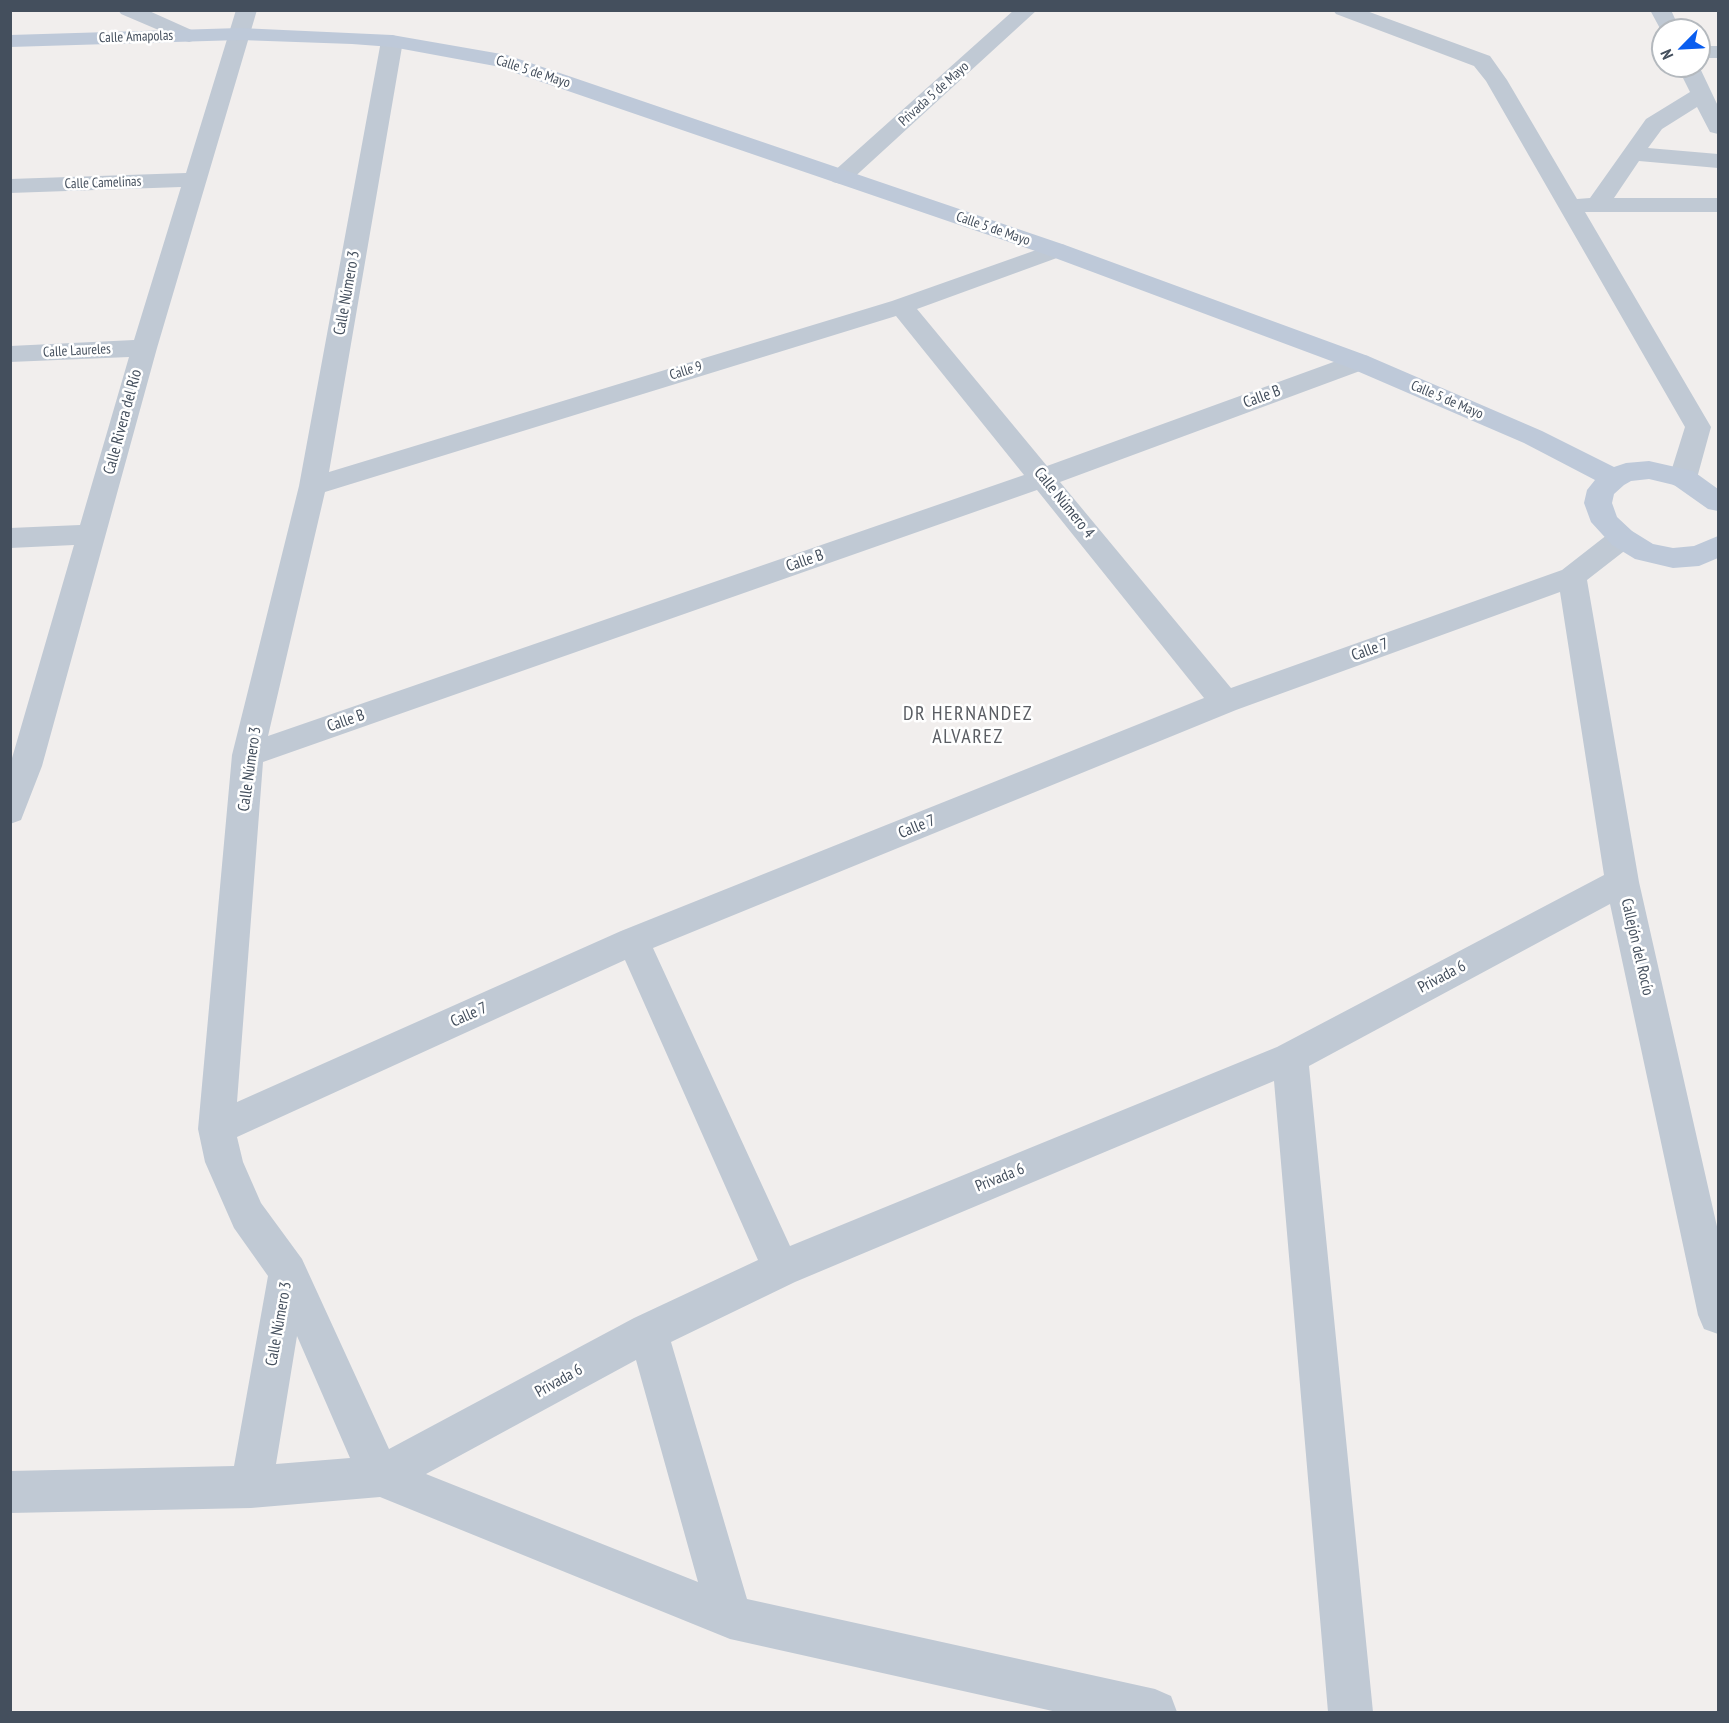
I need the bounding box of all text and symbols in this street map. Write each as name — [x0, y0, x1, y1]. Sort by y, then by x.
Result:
north arrow — [1651, 18, 1711, 78]
street label: Calle Amapolas — [99, 27, 173, 47]
text: N — [1655, 47, 1677, 63]
street label: Calle 5 de Mayo — [494, 52, 572, 92]
street label: Privada 5 de Mayo — [896, 58, 972, 130]
street label: Calle Camelinas — [64, 173, 142, 193]
street label: Calle 5 de Mayo — [954, 209, 1032, 249]
street label: Calle Número 3 — [330, 249, 364, 337]
street label: Calle Laureles — [43, 341, 111, 361]
street label: Calle 9 — [668, 358, 704, 384]
street label: Calle Rivera del Río — [100, 367, 146, 477]
street label: Calle 5 de Mayo — [1408, 377, 1486, 423]
street label: Calle B — [1241, 381, 1283, 413]
street label: Calle Número 4 — [1030, 464, 1098, 542]
street label: Calle B — [784, 546, 826, 576]
street label: Calle 7 — [1349, 634, 1391, 666]
district label: DR HERNANDEZ ALVAREZ — [903, 702, 1033, 749]
street label: Calle B — [325, 706, 367, 736]
street label: Calle Número 3 — [235, 725, 265, 813]
street label: Calle 7 — [896, 811, 938, 843]
street label: Callejón del Rocío — [1617, 897, 1657, 997]
street label: Privada 6 — [1415, 957, 1469, 997]
street label: Calle 7 — [448, 998, 490, 1032]
street label: Privada 6 — [973, 1160, 1027, 1196]
street label: Calle Número 3 — [262, 1280, 296, 1368]
street label: Privada 6 — [532, 1360, 586, 1402]

